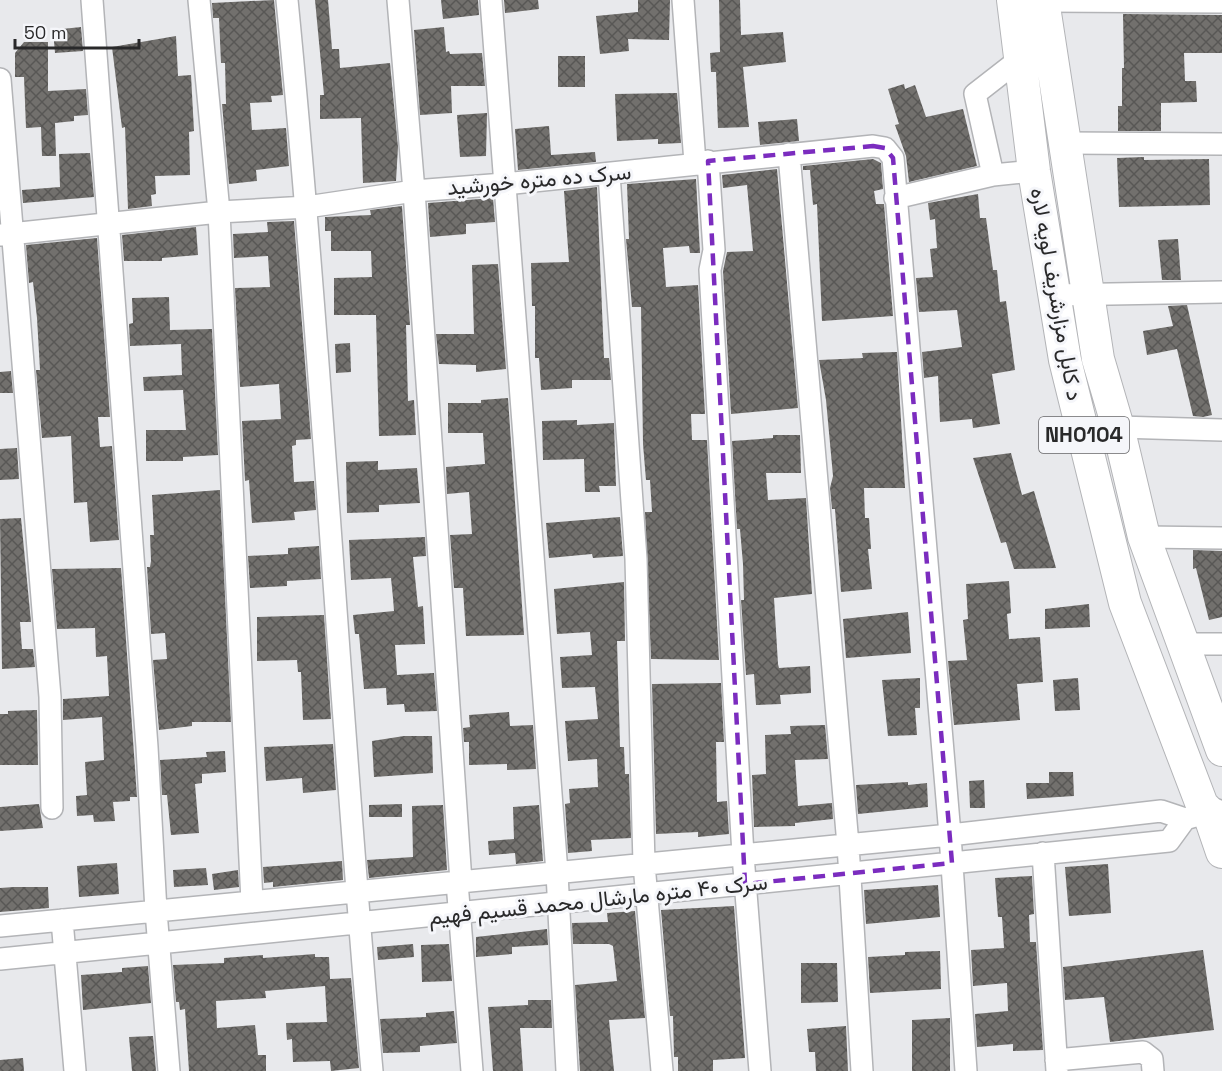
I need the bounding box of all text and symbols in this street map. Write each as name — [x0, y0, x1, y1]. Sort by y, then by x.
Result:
scale bar — [15, 12, 140, 50]
text: 50 m — [24, 21, 66, 44]
street label: سرک ده متره خورشید — [446, 157, 632, 201]
street label: د کابل مزارشریف لویه لاره — [1024, 185, 1090, 403]
road number: NH0104 — [1039, 417, 1129, 453]
street label: سرک ۴۰ متره مارشال محمد قسیم فهیم — [427, 867, 769, 932]

